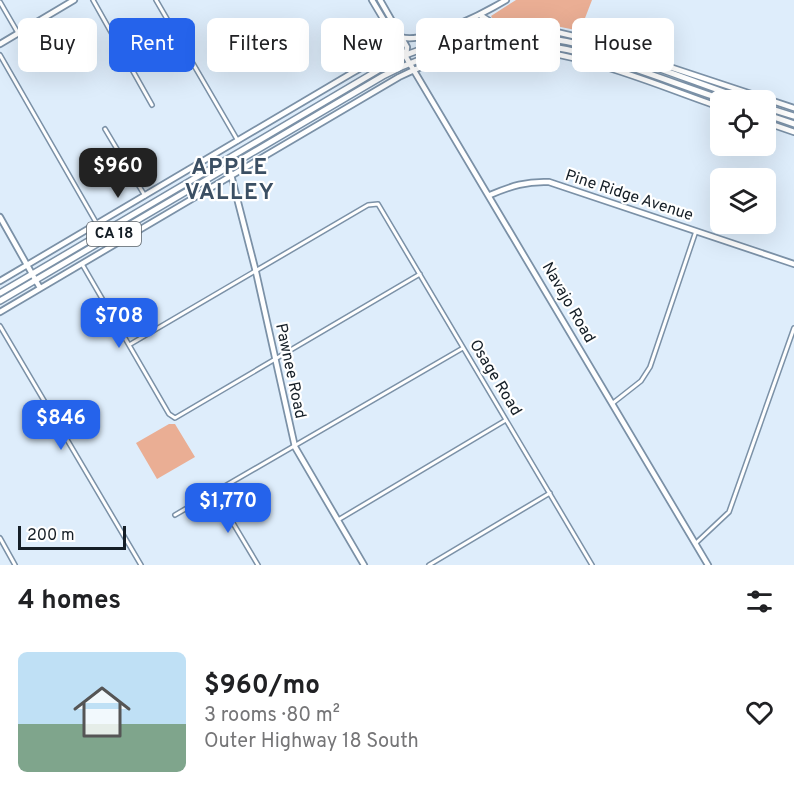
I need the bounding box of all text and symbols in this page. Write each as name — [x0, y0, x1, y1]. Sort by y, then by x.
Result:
chip: Buy — [18, 18, 97, 72]
chip: Rent — [109, 18, 195, 72]
chip: Filters — [207, 18, 309, 72]
chip: New — [321, 18, 404, 72]
chip: Apartment — [416, 18, 560, 72]
chip: House — [572, 18, 674, 72]
map controls — [710, 90, 776, 234]
button: locate — [710, 90, 776, 156]
pin: $960 — [82, 148, 154, 199]
text: $960 — [93, 154, 143, 180]
district label: APPLE VALLEY — [185, 155, 275, 207]
street label: Pine Ridge Avenue — [562, 166, 696, 226]
button: layers — [710, 168, 776, 234]
road number: CA 18 — [87, 222, 141, 246]
street label: Navajo Road — [537, 259, 599, 347]
pin: $708 — [83, 298, 155, 349]
text: $708 — [95, 304, 143, 330]
street label: Pawnee Road — [270, 321, 310, 421]
street label: Osage Road — [464, 336, 526, 420]
pin: $846 — [25, 400, 97, 451]
text: $846 — [36, 406, 86, 432]
pin: $1,770 — [179, 483, 277, 534]
text: $1,770 — [199, 489, 257, 515]
scale bar — [18, 523, 126, 550]
text: 200 m — [27, 526, 75, 546]
text: 4 homes — [18, 585, 121, 618]
icon: filters — [743, 585, 776, 618]
text: $960/mo — [204, 670, 320, 703]
icon: home — [66, 676, 138, 748]
icon: heart — [743, 696, 776, 729]
text: 3 rooms · 80 m² — [204, 703, 340, 729]
text: Outer Highway 18 South — [204, 729, 419, 755]

